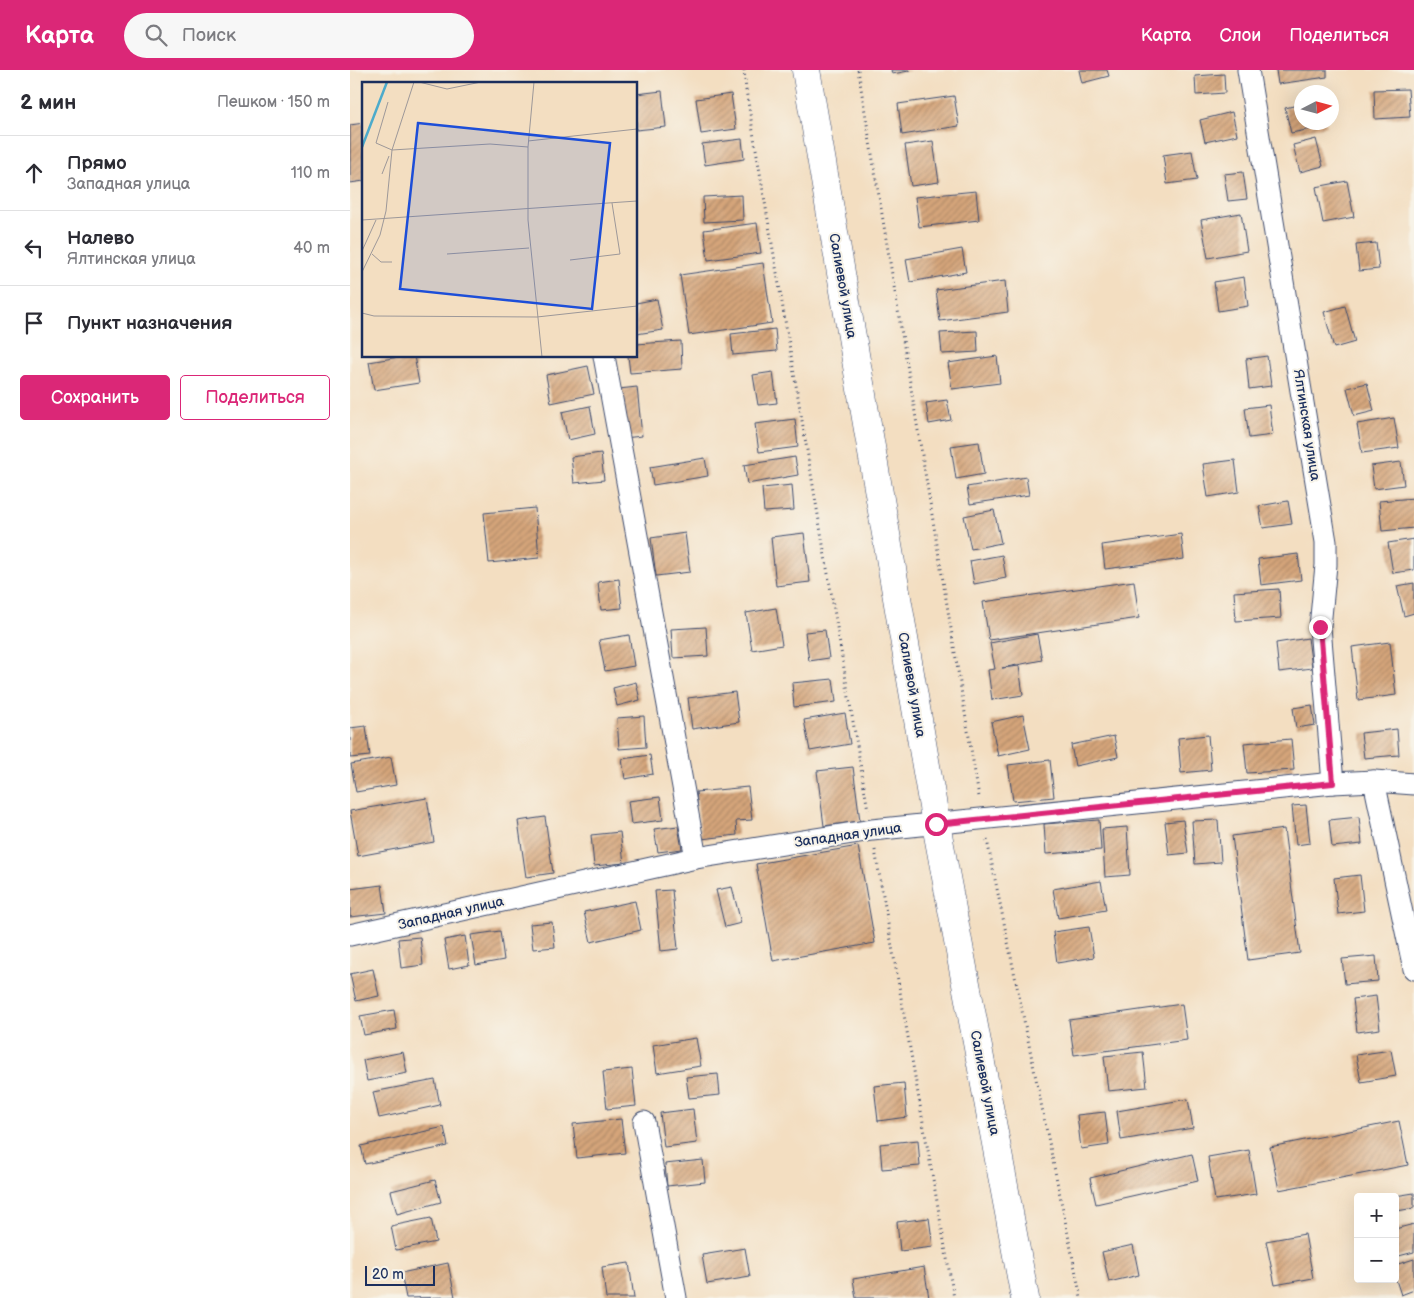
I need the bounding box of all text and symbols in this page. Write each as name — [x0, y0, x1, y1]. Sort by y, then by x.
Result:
search box — [124, 13, 474, 58]
text: Карта — [25, 21, 94, 50]
icon: search — [142, 21, 170, 49]
text: Поиск — [182, 24, 236, 47]
text: Карта — [1141, 25, 1191, 46]
text: Слои — [1219, 25, 1261, 46]
text: Поделиться — [1289, 25, 1389, 46]
inset map — [362, 82, 638, 358]
north arrow — [1294, 85, 1339, 130]
text: 2 мин — [20, 90, 76, 115]
text: Пешком · 150 m — [217, 93, 330, 112]
text: Прямо — [67, 152, 127, 175]
icon: ahead — [20, 159, 48, 187]
text: 110 m — [291, 164, 330, 183]
text: Западная улица — [67, 175, 190, 194]
text: Налево — [67, 227, 134, 250]
street label: Салиевой улица — [825, 232, 861, 341]
icon: left — [20, 234, 48, 262]
text: 40 m — [293, 239, 330, 258]
text: Ялтинская улица — [67, 250, 196, 269]
icon: arrive — [20, 309, 48, 337]
text: Пункт назначения — [67, 312, 232, 335]
street label: Ялтинская улица — [1290, 368, 1324, 483]
button: Сохранить — [20, 375, 170, 420]
button: Поделиться — [180, 375, 330, 420]
route end — [1309, 616, 1332, 639]
street label: Салиевой улица — [894, 631, 930, 740]
route start — [925, 813, 948, 836]
street label: Западная улица — [793, 819, 903, 851]
street label: Западная улица — [397, 892, 506, 933]
street label: Салиевой улица — [966, 1029, 1004, 1138]
map controls — [1354, 1193, 1399, 1283]
button: + — [1354, 1193, 1399, 1238]
button: − — [1354, 1238, 1399, 1283]
scale bar — [365, 1263, 435, 1286]
text: 20 m — [372, 1266, 404, 1283]

